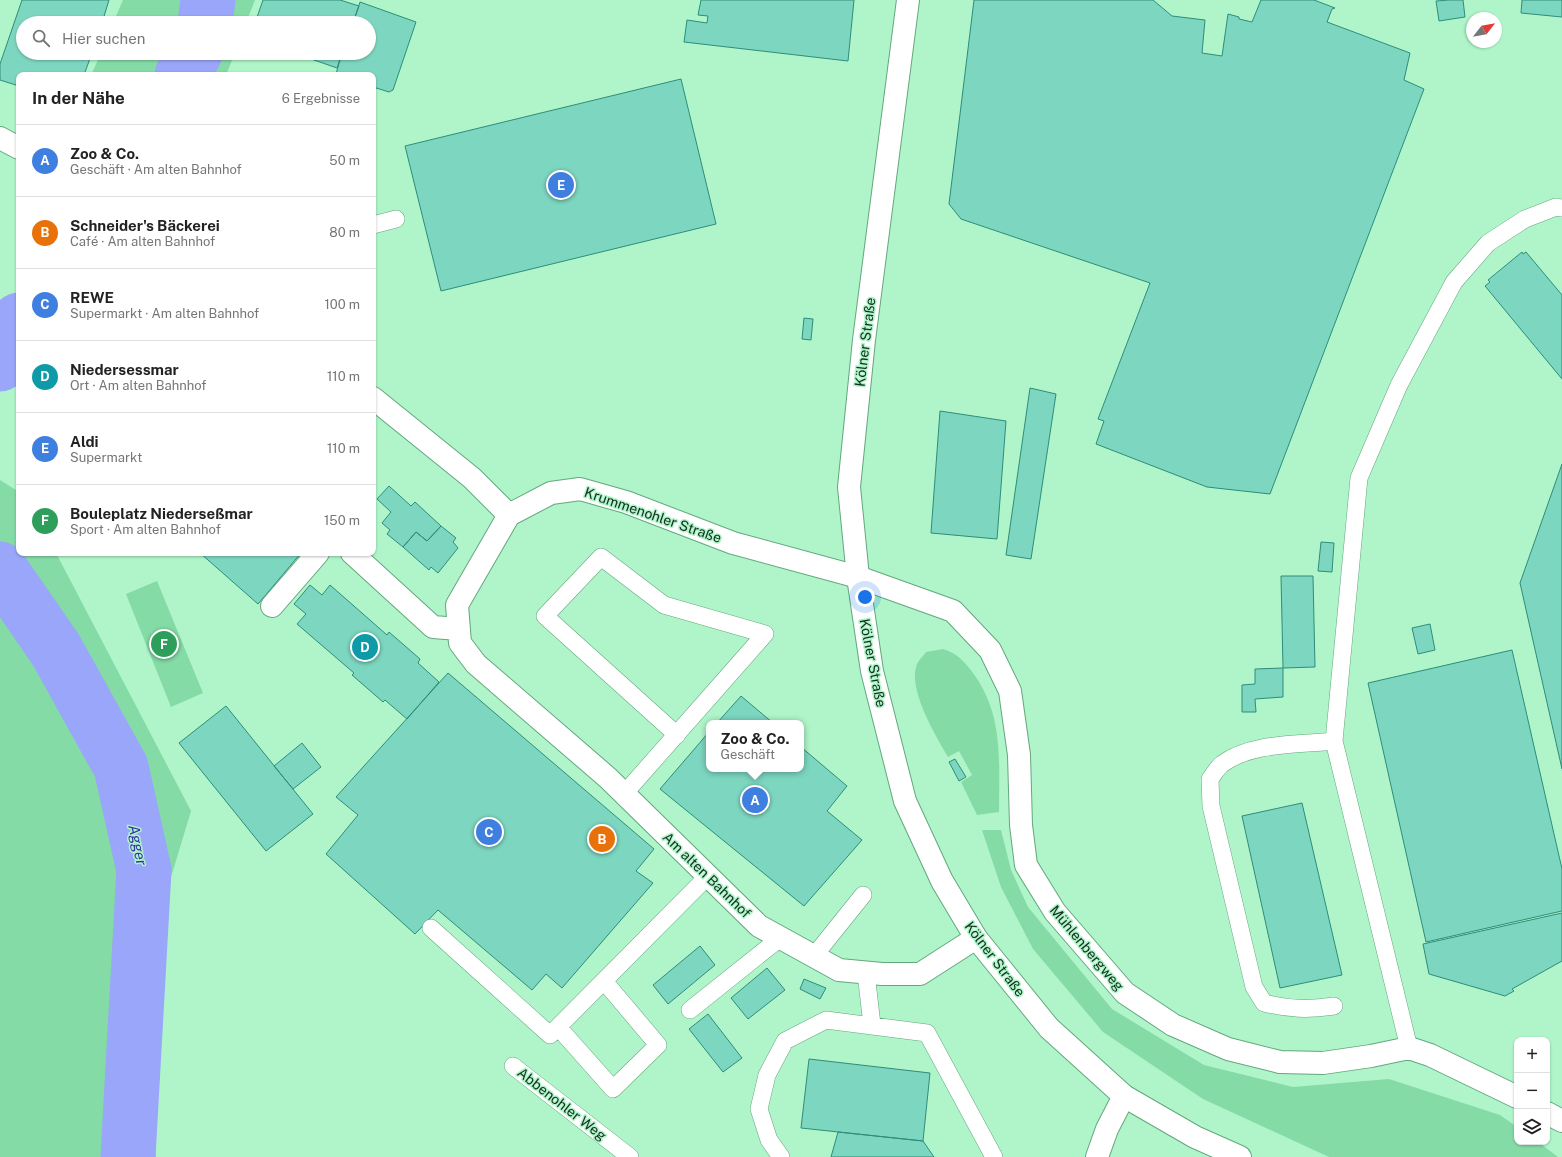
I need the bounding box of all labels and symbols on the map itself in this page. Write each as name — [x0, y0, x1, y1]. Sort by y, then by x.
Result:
north arrow — [1466, 12, 1502, 48]
pin: E — [548, 170, 574, 200]
street label: Kölner Straße — [852, 296, 878, 388]
street label: Krummenohler Straße — [582, 484, 724, 546]
your location — [855, 587, 875, 607]
street label: Kölner Straße — [857, 617, 889, 709]
pin: F — [151, 629, 177, 659]
pin: D — [352, 632, 378, 662]
pin: A — [742, 785, 768, 815]
pin: C — [476, 817, 502, 847]
water label: Agger — [125, 823, 151, 867]
pin: B — [589, 824, 615, 854]
street label: Am alten Bahnhof — [660, 829, 755, 921]
street label: Mühlenbergweg — [1047, 902, 1127, 994]
street label: Kölner Straße — [962, 918, 1028, 1000]
street label: Abbenohler Weg — [514, 1064, 610, 1144]

